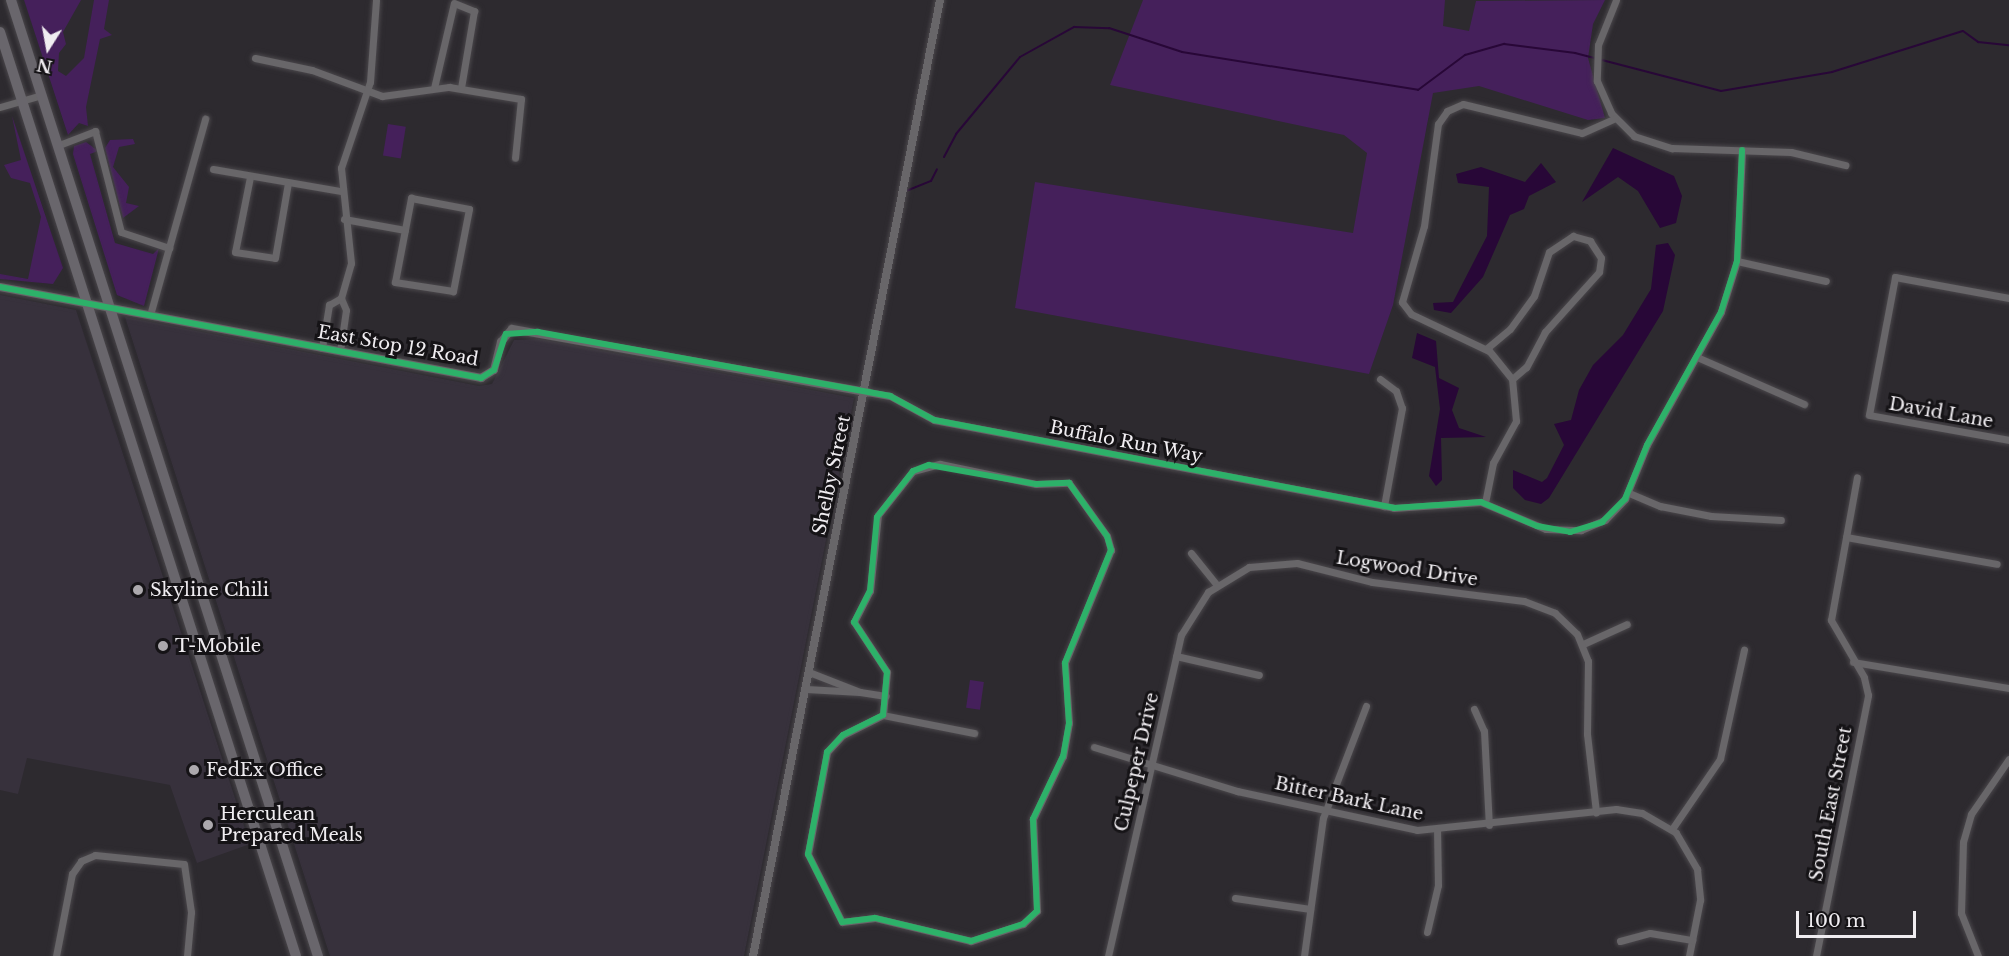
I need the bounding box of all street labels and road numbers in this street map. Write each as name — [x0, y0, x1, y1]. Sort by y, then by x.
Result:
street label: East Stop 12 Road — [316, 321, 480, 371]
street label: David Lane — [1887, 393, 1995, 433]
street label: Shelby Street — [809, 413, 855, 537]
street label: Buffalo Run Way — [1047, 417, 1205, 467]
street label: Logwood Drive — [1335, 547, 1479, 591]
street label: Culpeper Drive — [1110, 690, 1164, 834]
street label: South East Street — [1805, 725, 1857, 883]
street label: Bitter Bark Lane — [1272, 773, 1426, 825]

